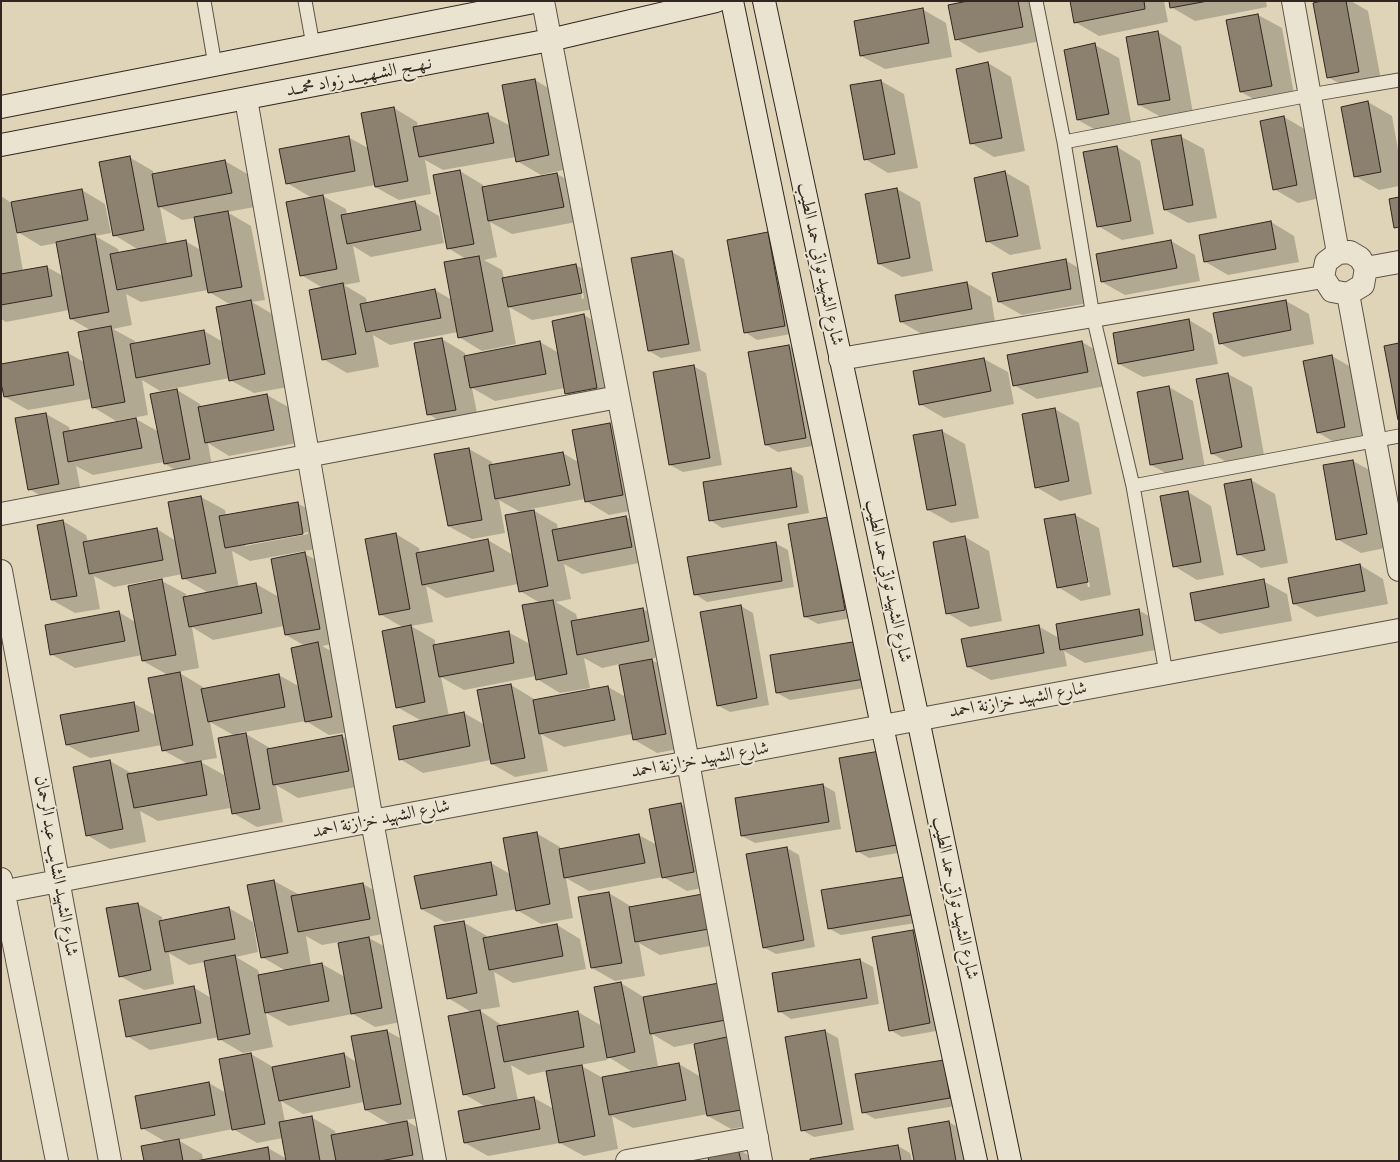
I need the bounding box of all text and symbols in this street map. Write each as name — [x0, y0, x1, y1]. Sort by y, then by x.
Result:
street label: نـهــج الشـهـيــد زواد محمــد — [284, 52, 434, 102]
street label: شارع الشهيد تواتي حمد الطيب — [792, 180, 848, 348]
street label: شارع الشهيد تواتي حمد الطيب — [860, 497, 916, 665]
street label: شارع الشهيد خزازنة احمد — [947, 677, 1089, 723]
street label: شارع الشهيد خزازنة احمد — [629, 737, 771, 783]
street label: شارع الشهيد الشايب عبد الرحمان — [29, 774, 83, 958]
street label: شارع الشهيد خزازنة احمد — [310, 795, 452, 843]
street label: شارع الشهيد تواتي حمد الطيب — [927, 814, 983, 982]

